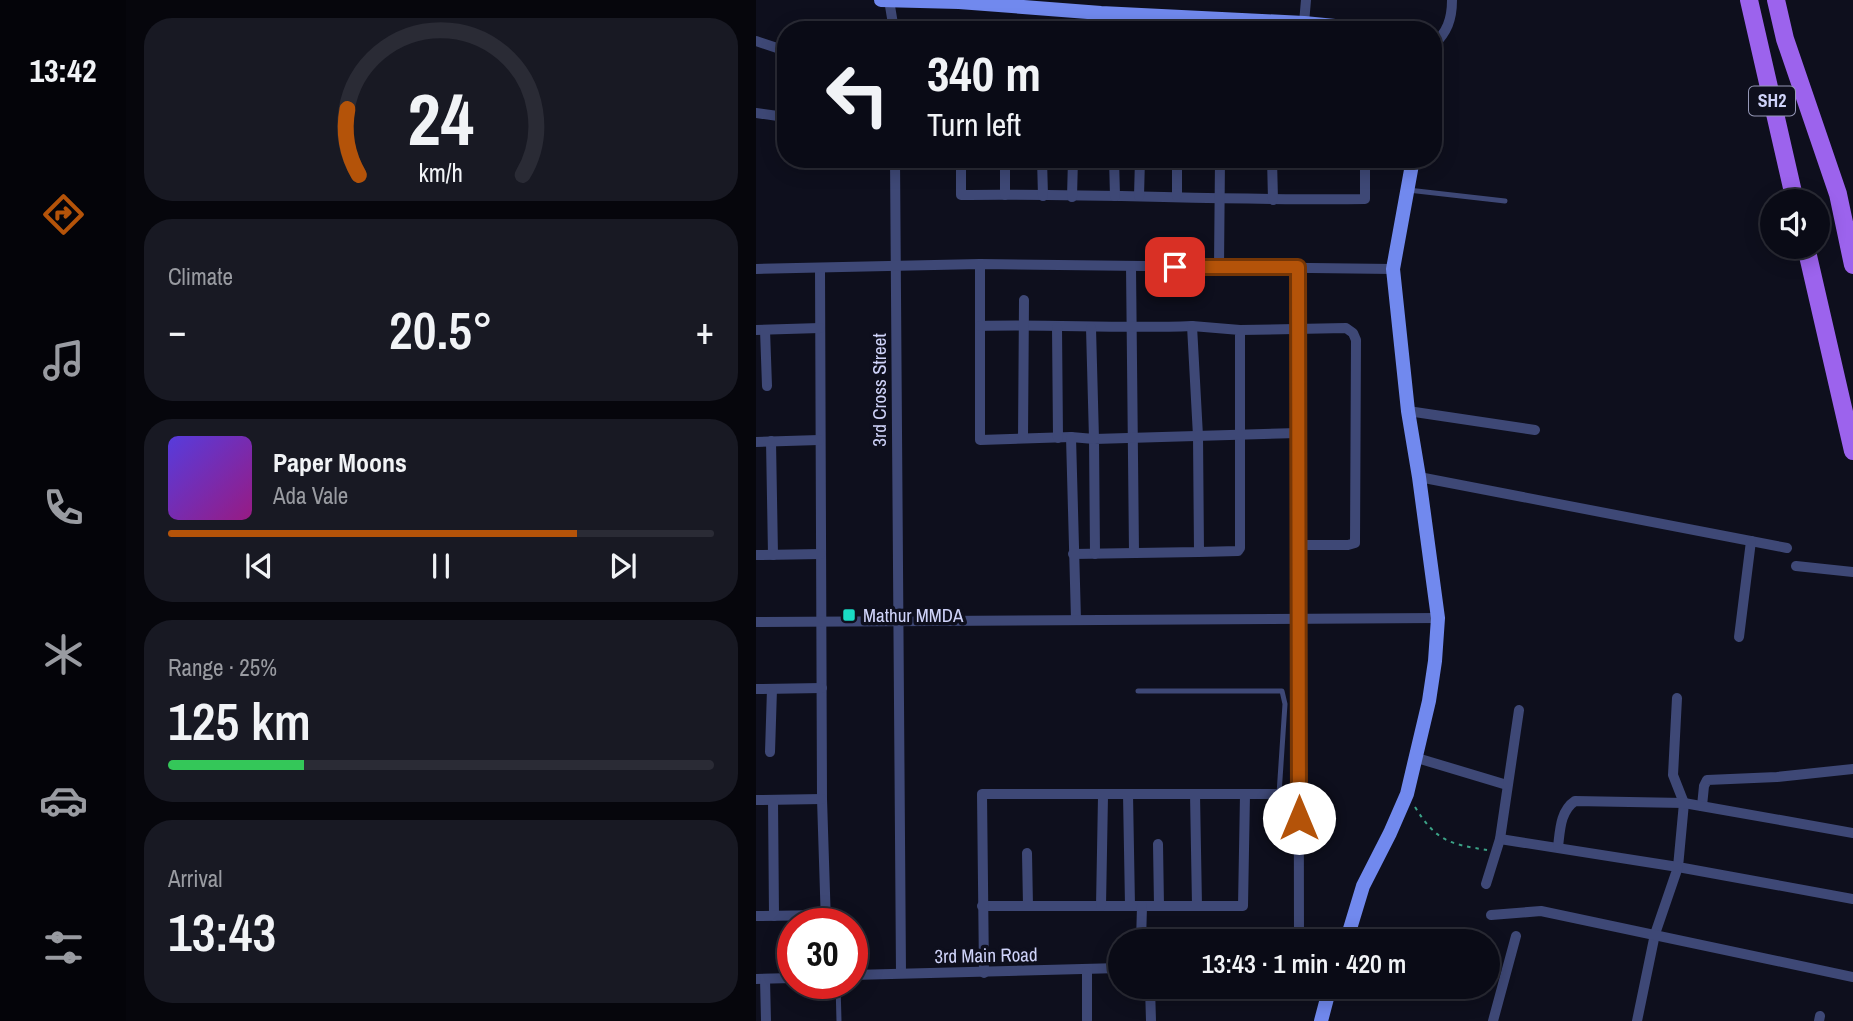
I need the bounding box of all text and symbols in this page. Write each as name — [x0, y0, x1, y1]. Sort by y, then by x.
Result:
text: 340 m — [927, 40, 1041, 106]
text: 13:42 — [29, 49, 97, 92]
icon: left — [812, 49, 903, 140]
text: 24 — [408, 71, 474, 169]
road number: SH2 — [1749, 86, 1795, 116]
text: Turn left — [927, 103, 1021, 146]
text: km/h — [419, 156, 463, 190]
map controls — [1760, 189, 1830, 259]
button: sound — [1760, 189, 1830, 259]
icon: directions — [39, 190, 88, 239]
pin — [1145, 237, 1205, 297]
icon: arrive — [1156, 248, 1194, 286]
text: Climate — [168, 261, 233, 292]
text: 20.5° — [389, 295, 493, 365]
text: − — [168, 305, 186, 356]
text: + — [696, 305, 714, 356]
street label: 3rd Cross Street — [866, 333, 892, 447]
icon: music — [39, 336, 88, 385]
text: Paper Moons — [273, 445, 407, 480]
text: Ada Vale — [273, 480, 348, 511]
icon: phone — [39, 483, 88, 532]
icon: previous — [240, 547, 278, 585]
icon: pause — [422, 547, 460, 585]
icon: next — [604, 547, 642, 585]
place label: Mathur MMDA — [863, 602, 964, 628]
marker: Mathur MMDA — [841, 607, 857, 623]
icon: climate — [39, 630, 88, 679]
text: Range · 25% — [168, 652, 277, 683]
text: 125 km — [168, 686, 311, 756]
icon: car — [39, 776, 88, 825]
position arrow — [1262, 781, 1336, 855]
text: Arrival — [168, 863, 223, 894]
text: 13:43 — [168, 897, 276, 967]
speed limit sign: 30 — [777, 908, 868, 999]
icon: filters — [39, 923, 88, 972]
street label: 3rd Main Road — [934, 941, 1038, 969]
text: 13:43 · 1 min · 420 m — [1202, 946, 1406, 981]

